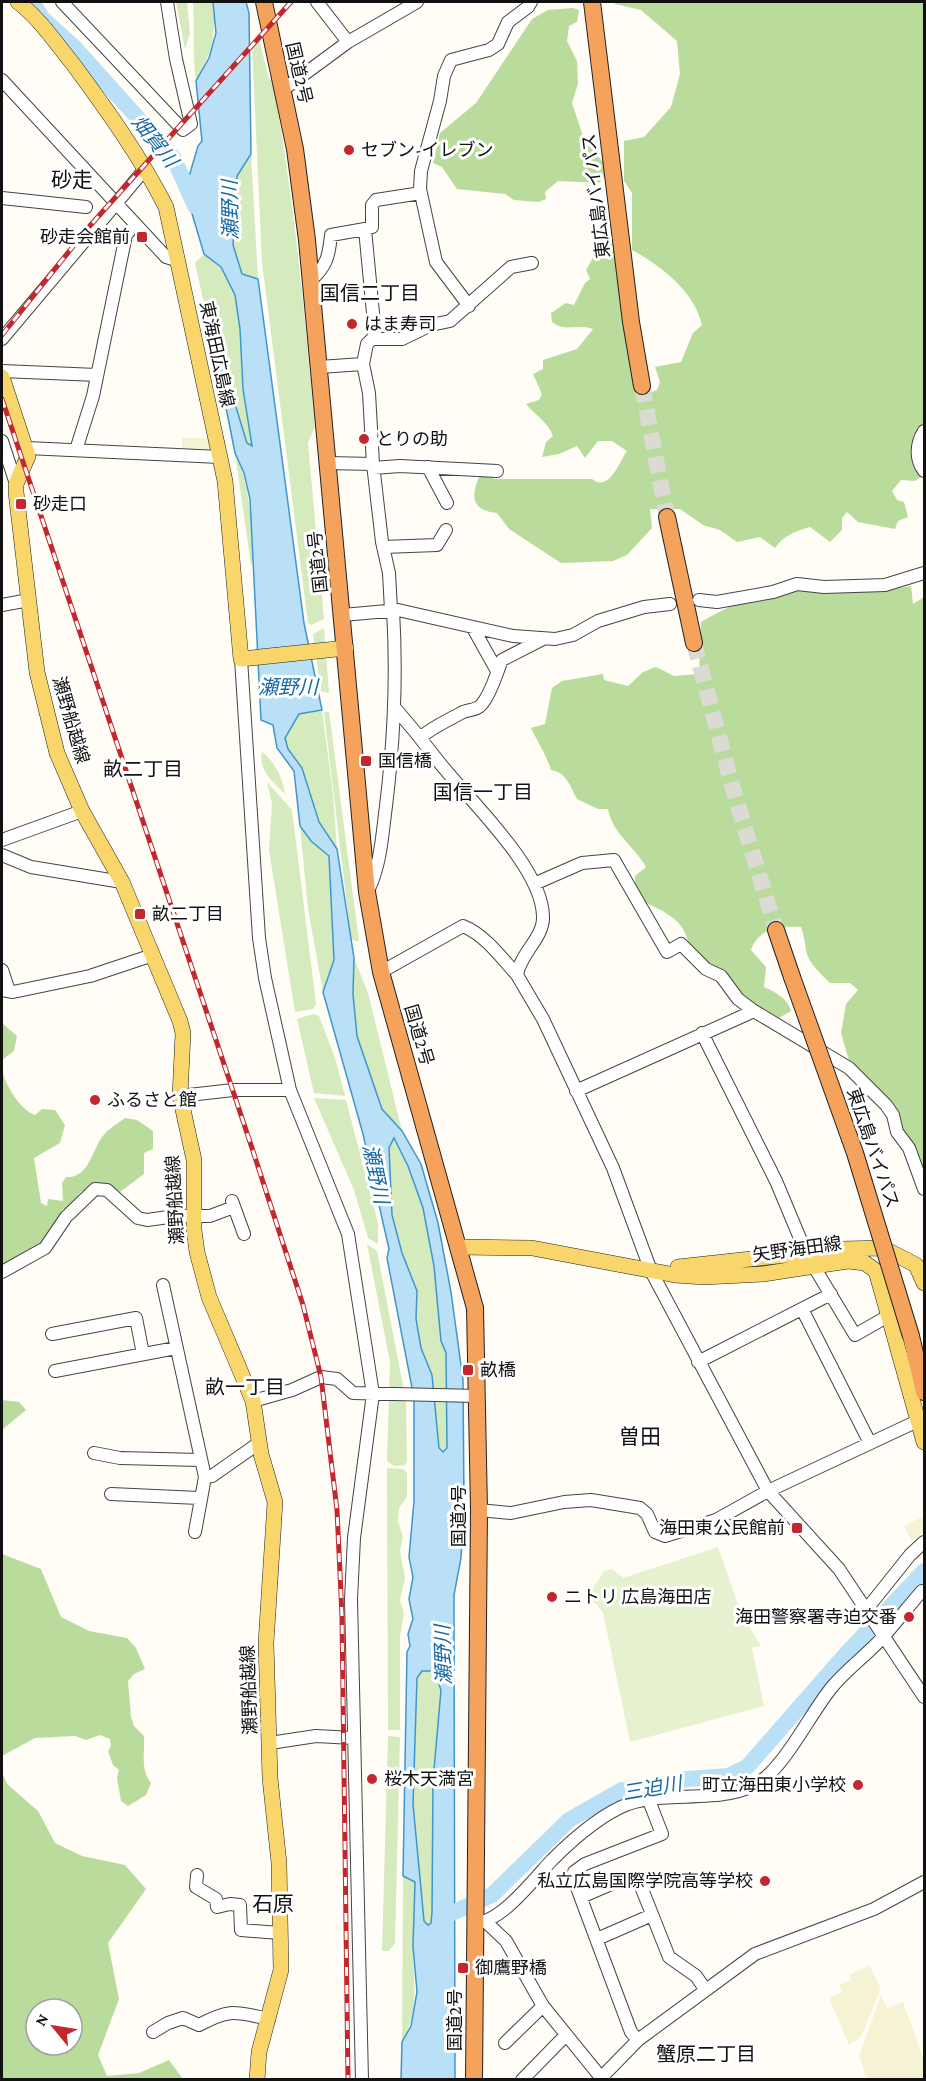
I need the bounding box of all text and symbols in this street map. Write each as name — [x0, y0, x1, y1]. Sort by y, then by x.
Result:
street label: 国道2号 — [282, 40, 316, 106]
water label: 畑賀川 — [128, 111, 184, 173]
street label: 東広島バイパス — [578, 132, 614, 260]
place label: セブン-イレブン — [361, 140, 494, 160]
marker: セブン-イレブン — [342, 143, 356, 157]
district label: 砂走 — [51, 168, 93, 192]
water label: 瀬野川 — [218, 178, 242, 240]
place label: 砂走会館前 — [40, 227, 130, 247]
marker: 砂走会館前 — [135, 230, 149, 244]
district label: 国信二丁目 — [320, 282, 420, 304]
street label: 東海田広島線 — [196, 299, 238, 409]
place label: はま寿司 — [364, 314, 436, 334]
marker: はま寿司 — [345, 317, 359, 331]
place label: とりの助 — [376, 429, 448, 449]
marker: とりの助 — [357, 432, 371, 446]
place label: 砂走口 — [33, 494, 87, 514]
marker: 砂走口 — [14, 497, 28, 511]
street label: 国道2号 — [305, 530, 331, 594]
street label: 瀬野船越線 — [49, 674, 93, 766]
water label: 瀬野川 — [258, 676, 320, 698]
place label: 国信橋 — [378, 751, 432, 771]
marker: 国信橋 — [359, 754, 373, 768]
district label: 畝二丁目 — [103, 758, 183, 780]
district label: 国信一丁目 — [433, 781, 533, 803]
place label: 畝二丁目 — [152, 904, 224, 924]
marker: 畝二丁目 — [133, 907, 147, 921]
street label: 国道2号 — [401, 1002, 437, 1068]
street label: 東広島バイパス — [843, 1085, 903, 1211]
place label: ふるさと館 — [107, 1090, 197, 1110]
marker: ふるさと館 — [88, 1093, 102, 1107]
water label: 瀬野川 — [359, 1142, 393, 1208]
street label: 瀬野船越線 — [163, 1155, 187, 1245]
street label: 矢野海田線 — [751, 1233, 843, 1265]
place label: 畝橋 — [480, 1360, 516, 1380]
marker: 畝橋 — [461, 1363, 475, 1377]
district label: 畝一丁目 — [205, 1376, 285, 1398]
district label: 曽田 — [619, 1425, 661, 1449]
street label: 国道2号 — [449, 1485, 469, 1547]
place label: 海田東公民館前 — [659, 1518, 785, 1538]
marker: 海田東公民館前 — [790, 1521, 804, 1535]
place label: ニトリ 広島海田店 — [564, 1587, 711, 1607]
marker: ニトリ 広島海田店 — [545, 1590, 559, 1604]
place label: 海田警察署寺迫交番 — [735, 1607, 897, 1627]
marker: 海田警察署寺迫交番 — [902, 1610, 916, 1624]
water label: 瀬野川 — [431, 1623, 455, 1685]
street label: 瀬野船越線 — [237, 1645, 261, 1735]
place label: 桜木天満宮 — [384, 1769, 474, 1789]
marker: 桜木天満宮 — [365, 1772, 379, 1786]
water label: 三迫川 — [621, 1772, 685, 1804]
place label: 町立海田東小学校 — [702, 1775, 846, 1795]
marker: 町立海田東小学校 — [851, 1778, 865, 1792]
place label: 私立広島国際学院高等学校 — [537, 1871, 753, 1891]
marker: 私立広島国際学院高等学校 — [758, 1874, 772, 1888]
district label: 石原 — [252, 1892, 294, 1916]
place label: 御鷹野橋 — [475, 1958, 547, 1978]
marker: 御鷹野橋 — [456, 1961, 470, 1975]
street label: 国道2号 — [445, 1989, 465, 2051]
north arrow — [24, 1997, 84, 2057]
text: N — [31, 2011, 52, 2029]
district label: 蟹原二丁目 — [656, 2043, 756, 2065]

